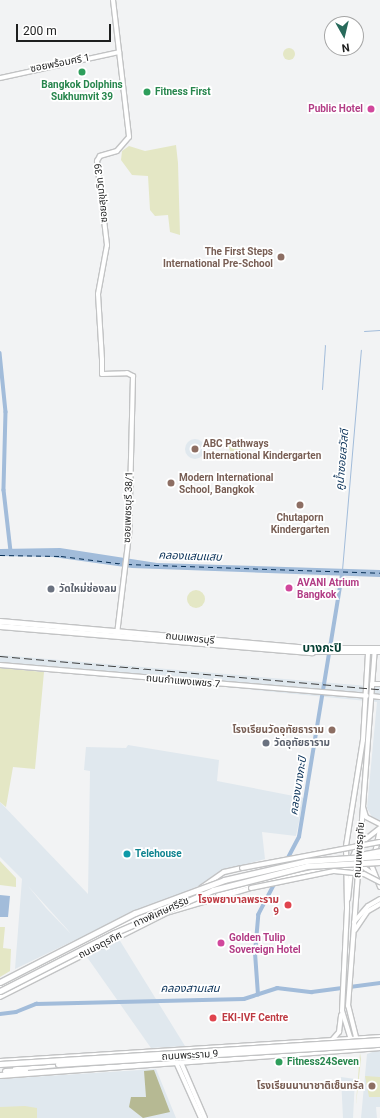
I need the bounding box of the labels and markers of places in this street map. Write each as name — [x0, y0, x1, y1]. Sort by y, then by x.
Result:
marker: Bangkok Dolphins Sukhumvit 39 — [77, 67, 87, 77]
place label: Bangkok Dolphins Sukhumvit 39 — [41, 78, 123, 102]
place label: Fitness First — [155, 86, 211, 98]
marker: Fitness First — [142, 87, 152, 97]
place label: Public Hotel — [308, 103, 363, 115]
marker: Public Hotel — [366, 104, 376, 114]
place label: The First Steps International Pre-School — [163, 245, 273, 268]
marker: The First Steps International Pre-School — [276, 252, 286, 262]
place label: ABC Pathways International Kindergarten — [203, 437, 321, 460]
marker: ABC Pathways International Kindergarten — [190, 444, 200, 454]
place label: Modern International School, Bangkok — [179, 471, 273, 494]
marker: Modern International School, Bangkok — [166, 478, 176, 488]
marker: Chutaporn Kindergarten — [295, 500, 305, 510]
place label: Chutaporn Kindergarten — [271, 511, 329, 534]
place label: AVANI Atrium Bangkok — [297, 576, 359, 600]
place label: วัดใหม่ช่องลม — [59, 583, 117, 595]
marker: AVANI Atrium Bangkok — [284, 583, 294, 593]
marker: วัดใหม่ช่องลม — [46, 584, 56, 594]
place label: โรงเรียนวัดอุทัยธาราม — [232, 724, 324, 736]
marker: โรงเรียนวัดอุทัยธาราม — [327, 725, 337, 735]
place label: วัดอุทัยธาราม — [274, 737, 330, 749]
marker: วัดอุทัยธาราม — [261, 738, 271, 748]
place label: Telehouse — [135, 848, 182, 860]
marker: Telehouse — [122, 849, 132, 859]
place label: โรงพยาบาลพระราม 9 — [198, 893, 279, 916]
marker: โรงพยาบาลพระราม 9 — [282, 899, 294, 911]
place label: Golden Tulip Sovereign Hotel — [229, 931, 301, 954]
marker: Golden Tulip Sovereign Hotel — [216, 938, 226, 948]
marker: EKI-IVF Centre — [207, 1012, 219, 1024]
place label: EKI-IVF Centre — [222, 1012, 288, 1024]
place label: Fitness24Seven — [287, 1056, 359, 1068]
marker: Fitness24Seven — [274, 1057, 284, 1067]
place label: โรงเรียนนานาชาติเซ็นทรัล — [257, 1080, 364, 1092]
marker: โรงเรียนนานาชาติเซ็นทรัล — [367, 1081, 377, 1091]

